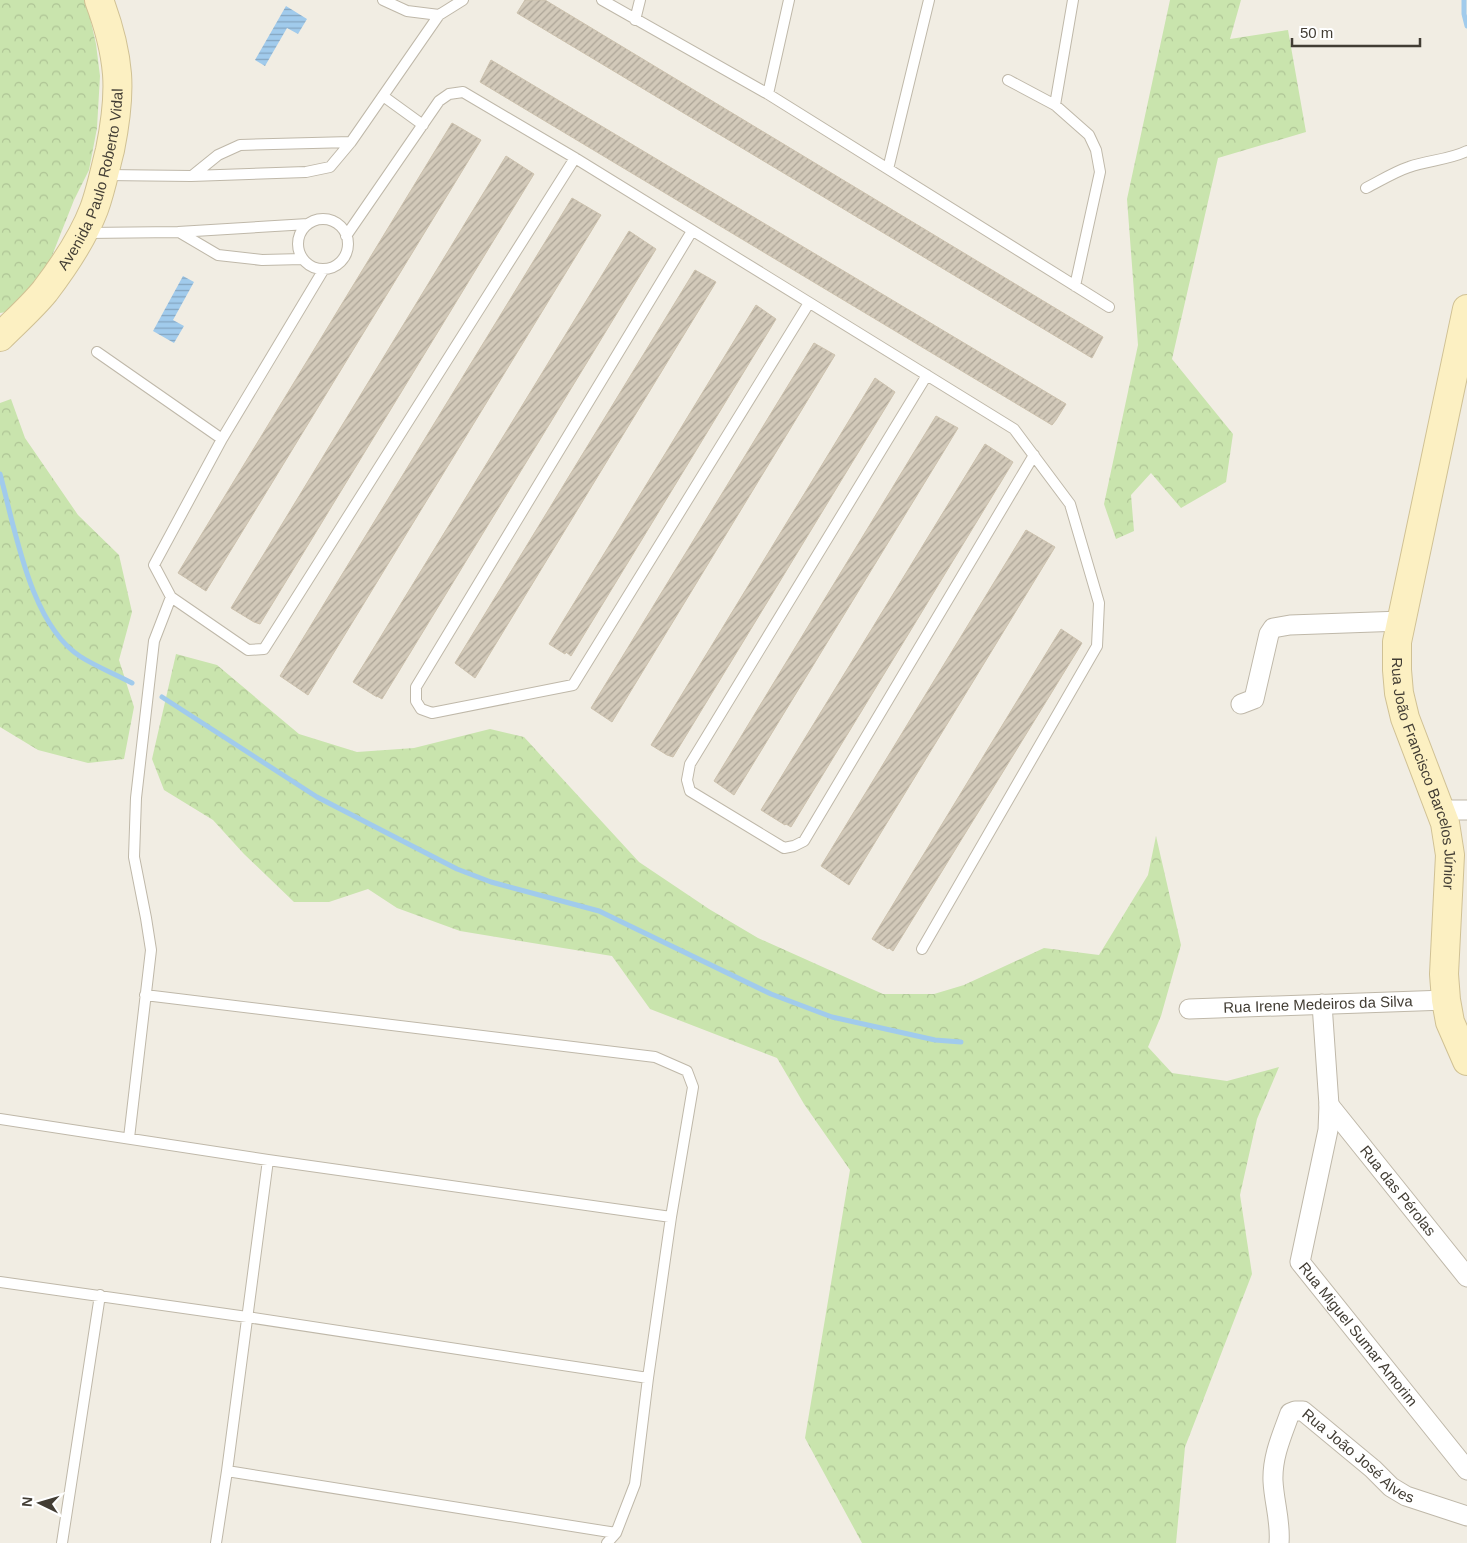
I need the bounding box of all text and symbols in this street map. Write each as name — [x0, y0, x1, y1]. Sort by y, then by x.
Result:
scale bar — [1292, 15, 1420, 47]
text: 50 m — [1300, 24, 1333, 41]
street label: Avenida Paulo Roberto Vidal — [54, 88, 126, 273]
street label: Rua João Francisco Barcelos Júnior — [1389, 657, 1459, 890]
street label: Rua Irene Medeiros da Silva — [1223, 992, 1413, 1016]
street label: Rua das Pérolas — [1357, 1142, 1440, 1239]
street label: Rua Miguel Sumar Amorim — [1296, 1259, 1421, 1409]
street label: Rua João José Alves — [1299, 1405, 1416, 1506]
north arrow — [15, 1478, 65, 1528]
text: N — [19, 1496, 35, 1508]

